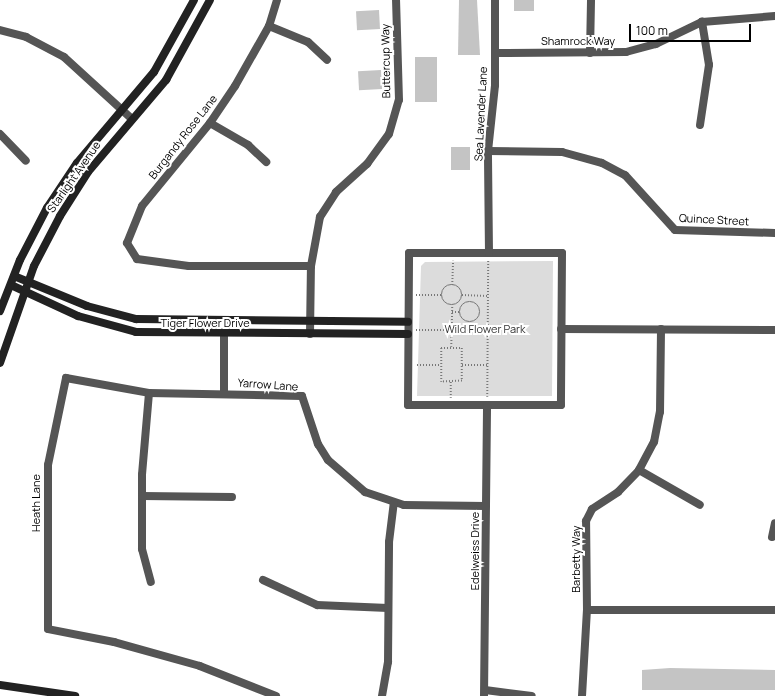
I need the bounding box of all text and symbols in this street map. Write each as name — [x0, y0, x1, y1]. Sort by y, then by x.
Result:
scale bar — [631, 16, 753, 42]
text: 100 m — [636, 22, 668, 39]
street label: Buttercup Way — [379, 24, 393, 98]
street label: Shamrock Way — [541, 34, 615, 48]
street label: Sea Lavender Lane — [472, 66, 490, 162]
street label: Burgandy Rose Lane — [146, 92, 220, 182]
street label: Starlight Avenue — [45, 139, 103, 215]
street label: Quince Street — [678, 212, 750, 228]
street label: Tiger Flower Drive — [160, 316, 250, 330]
park label: Wild Flower Park — [444, 322, 526, 336]
street label: Yarrow Lane — [237, 376, 299, 394]
street label: Heath Lane — [29, 474, 43, 532]
street label: Edelweiss Drive — [468, 512, 482, 590]
street label: Barbetty Way — [569, 525, 583, 593]

